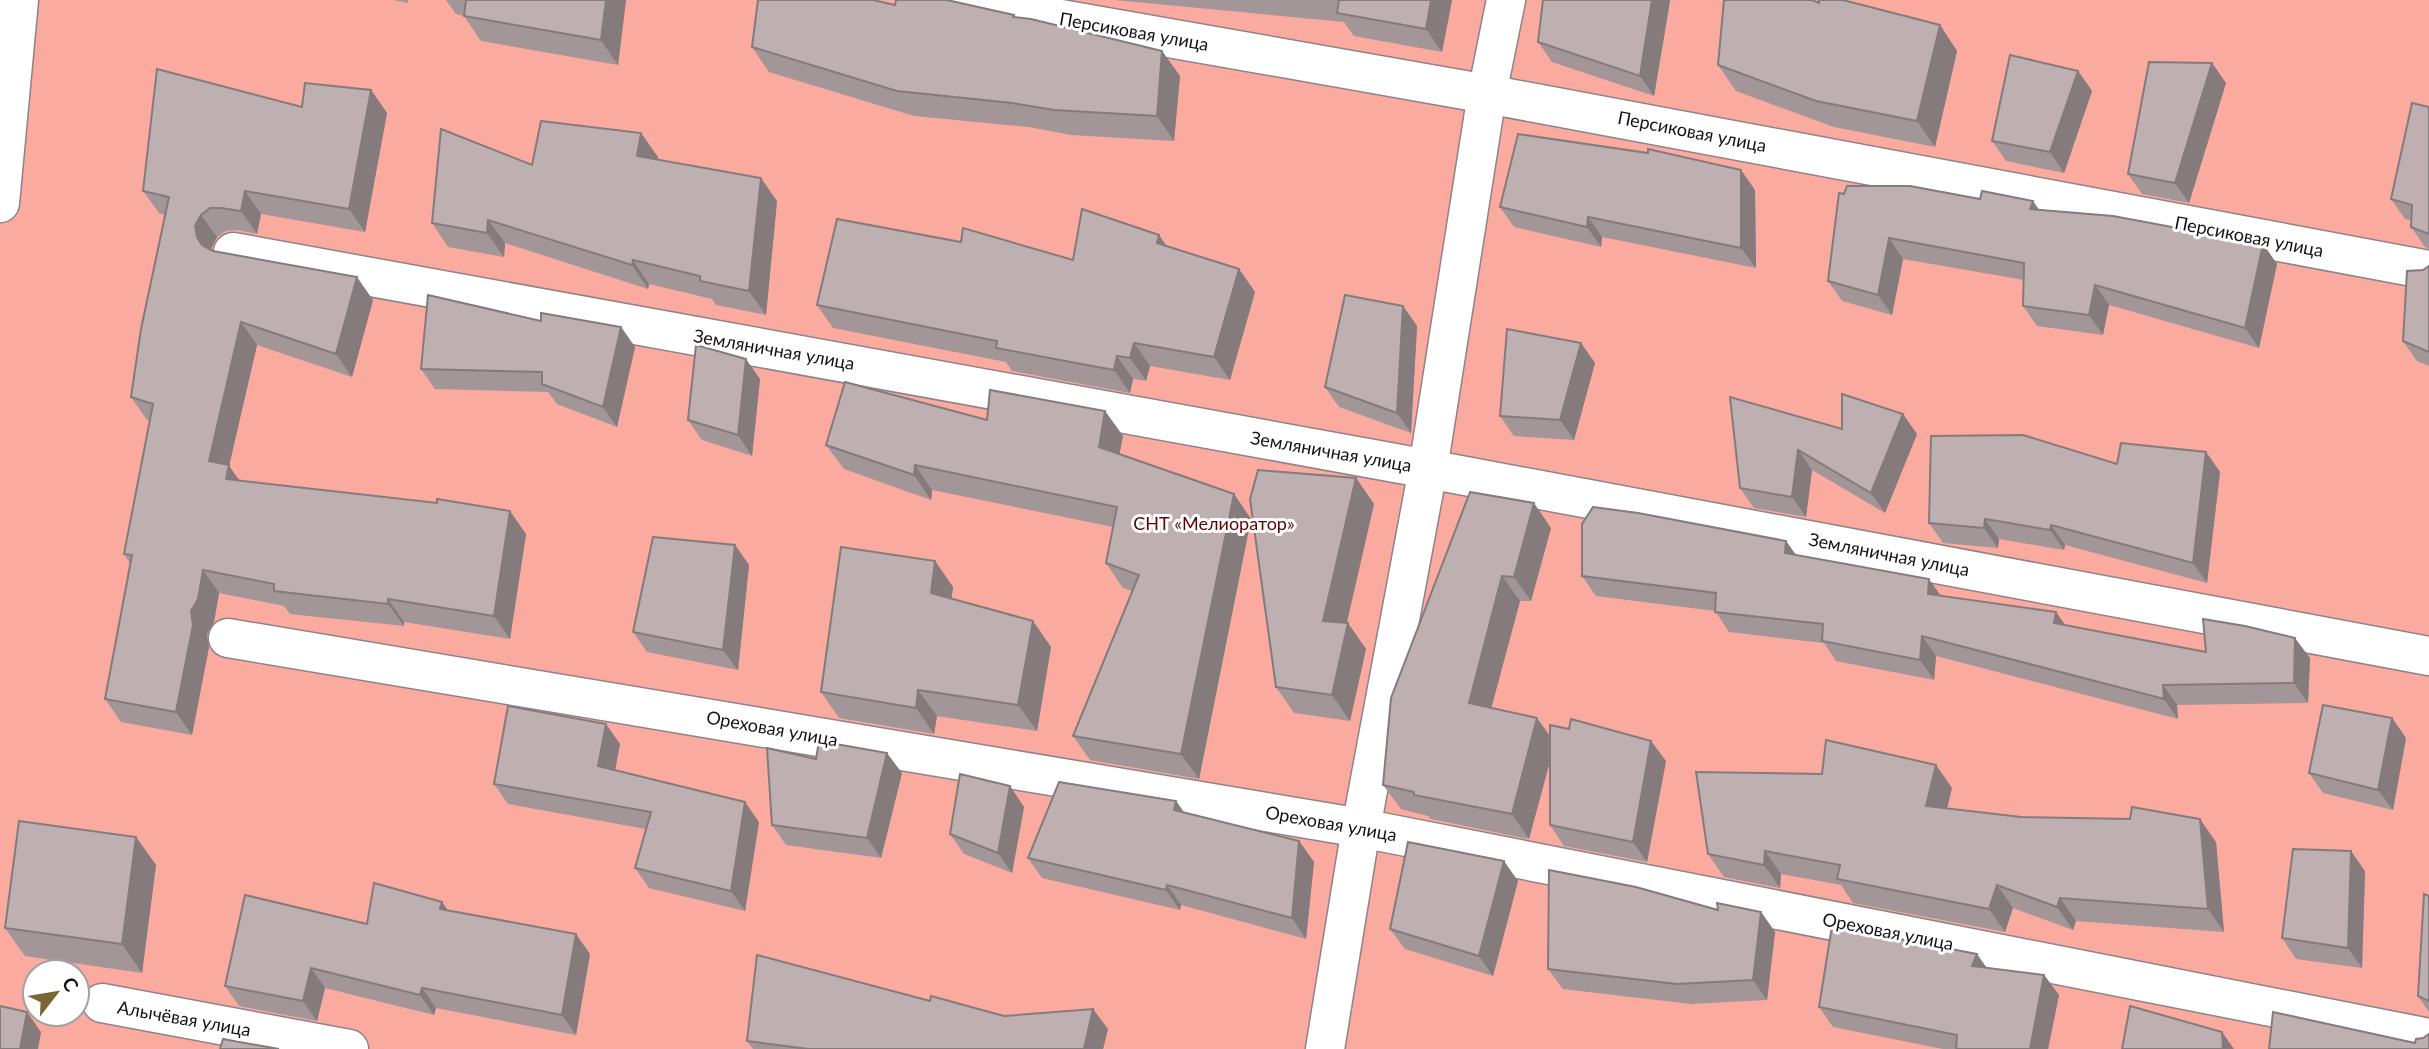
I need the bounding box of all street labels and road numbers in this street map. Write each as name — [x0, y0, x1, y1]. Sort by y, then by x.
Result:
street label: Персиковая улица — [1058, 7, 1211, 55]
street label: Персиковая улица — [1616, 106, 1769, 156]
street label: Персиковая улица — [2173, 211, 2326, 261]
street label: Земляничная улица — [692, 324, 857, 374]
street label: Земляничная улица — [1249, 426, 1414, 476]
street label: Земляничная улица — [1807, 528, 1971, 580]
street label: Ореховая улица — [705, 706, 840, 750]
street label: Ореховая улица — [1264, 801, 1399, 845]
street label: Ореховая улица — [1821, 908, 1956, 955]
street label: Алычёвая улица — [116, 995, 253, 1041]

